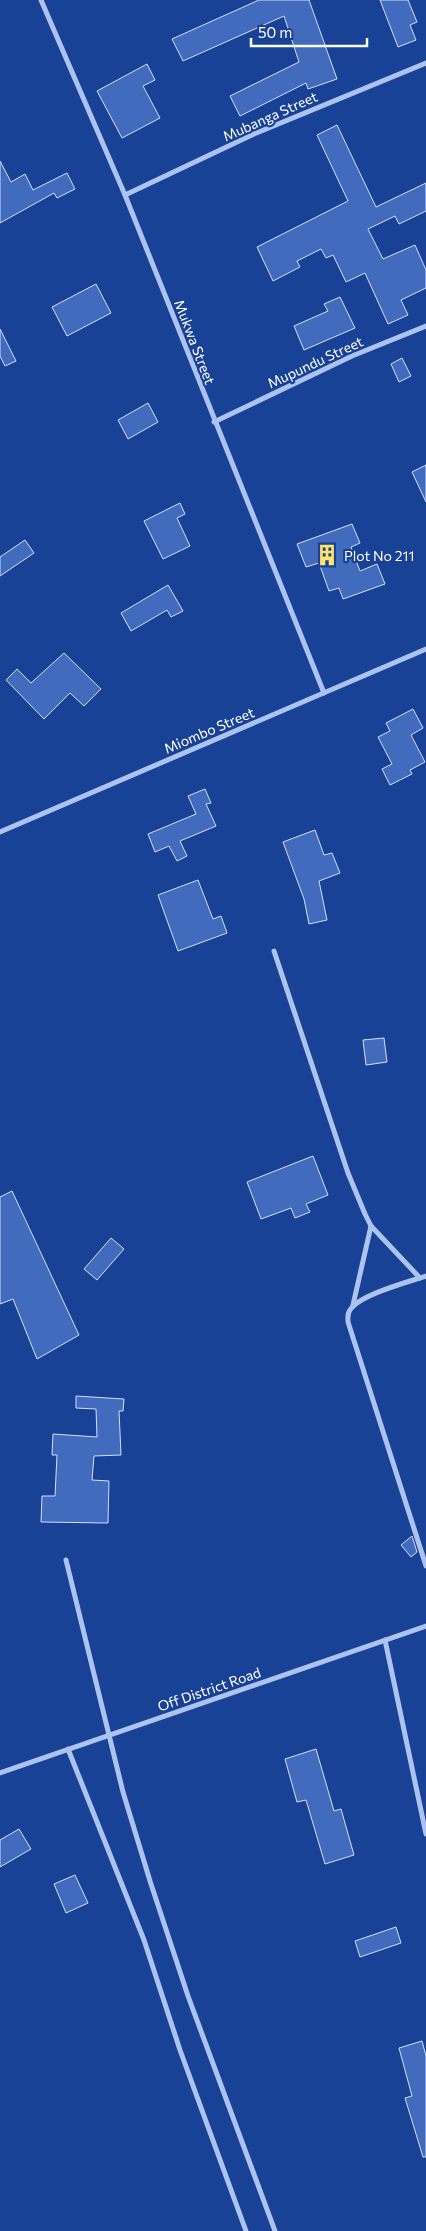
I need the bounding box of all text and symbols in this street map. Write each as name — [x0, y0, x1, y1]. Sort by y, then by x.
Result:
scale bar — [251, 15, 367, 47]
text: 50 m — [258, 23, 292, 41]
street label: Mubanga Street — [220, 87, 320, 144]
street label: Mukwa Street — [171, 297, 219, 387]
street label: Mupundu Street — [265, 332, 366, 392]
building icon: Plot No 211 — [314, 542, 340, 568]
place label: Plot No 211 — [344, 547, 414, 564]
street label: Miombo Street — [161, 703, 257, 757]
street label: Off District Road — [155, 1663, 263, 1715]

